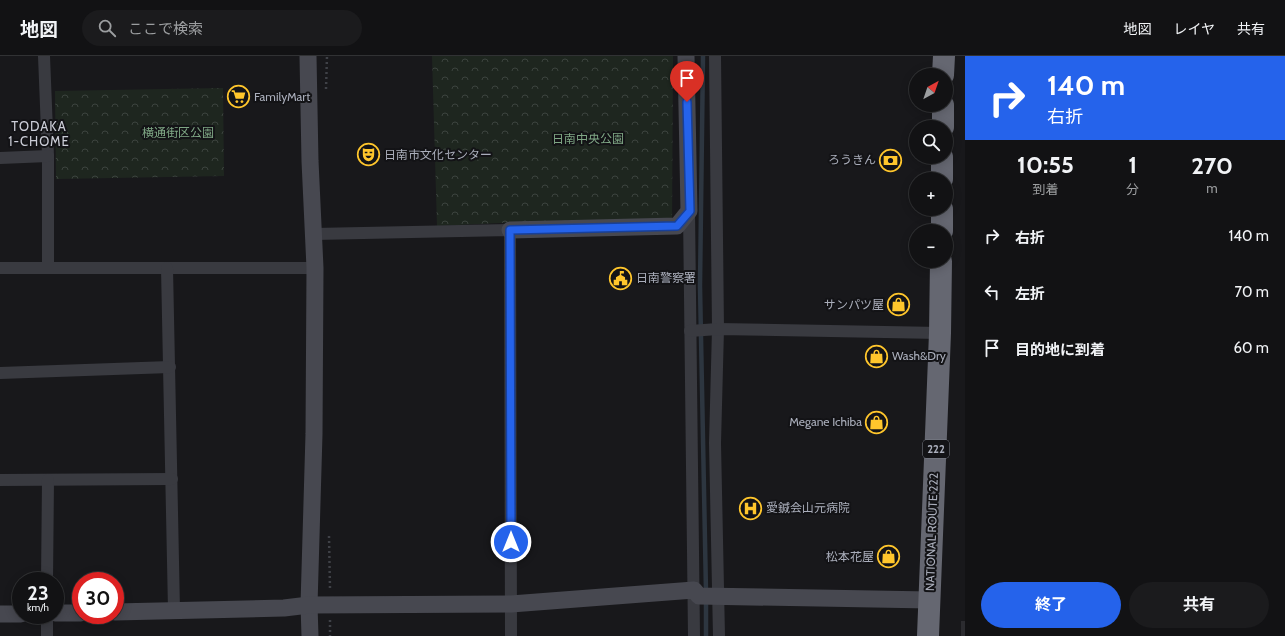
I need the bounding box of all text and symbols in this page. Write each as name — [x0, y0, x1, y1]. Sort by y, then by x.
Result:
search box — [82, 10, 362, 46]
icon: search — [96, 17, 118, 39]
text: 地図 — [20, 18, 58, 41]
text: ここで検索 — [128, 20, 203, 38]
text: 地図 — [1123, 20, 1151, 38]
text: レイヤ — [1173, 20, 1215, 38]
text: 共有 — [1237, 20, 1265, 38]
pin — [670, 61, 704, 102]
icon: arrive — [676, 67, 698, 89]
north arrow — [909, 68, 953, 112]
map controls — [909, 68, 953, 268]
text: 140 m — [1047, 68, 1125, 102]
icon: right — [981, 72, 1033, 124]
supermarket icon: FamilyMart — [225, 84, 251, 110]
place label: FamilyMart — [254, 89, 310, 104]
text: 右折 — [1047, 106, 1083, 128]
district label: TODAKA 1-CHOME — [8, 118, 70, 149]
button: search — [909, 120, 953, 164]
park label: 横通街区公園 — [142, 125, 214, 140]
park label: 日南中央公園 — [552, 131, 624, 146]
theatre icon: 日南市文化センター — [356, 142, 382, 168]
place label: 日南市文化センター — [384, 147, 492, 162]
bank icon: ろうきん — [878, 147, 904, 173]
text: 10:55 — [1017, 150, 1074, 179]
text: 1 — [1128, 150, 1137, 179]
text: 270 — [1191, 151, 1233, 180]
place label: ろうきん — [828, 152, 876, 167]
button: + — [909, 172, 953, 216]
text: m — [1206, 180, 1218, 196]
text: 到着 — [1033, 181, 1059, 197]
text: 分 — [1126, 181, 1139, 197]
button: − — [909, 224, 953, 268]
icon: right — [981, 225, 1003, 247]
text: 140 m — [1228, 227, 1269, 245]
text: 右折 — [1015, 229, 1045, 247]
public building icon: 日南警察署 — [607, 265, 633, 291]
place label: 日南警察署 — [636, 270, 696, 285]
icon: left — [981, 281, 1003, 303]
text: 70 m — [1235, 283, 1269, 301]
text: 左折 — [1015, 285, 1045, 303]
shop icon: サンパツ屋 — [886, 292, 912, 318]
place label: サンパツ屋 — [824, 297, 884, 312]
icon: arrive — [981, 337, 1003, 359]
text: 60 m — [1233, 339, 1269, 357]
text: 目的地に到着 — [1015, 341, 1105, 359]
shop icon: Wash&Dry — [864, 343, 890, 369]
place label: Wash&Dry — [892, 348, 946, 363]
shop icon: Megane Ichiba — [864, 409, 890, 435]
place label: Megane Ichiba — [789, 414, 862, 429]
road number: 222 — [923, 440, 949, 458]
street label: NATIONAL ROUTE 222 — [922, 473, 941, 591]
hospital icon: 愛鍼会山元病院 — [738, 495, 764, 521]
place label: 愛鍼会山元病院 — [766, 500, 850, 515]
position arrow — [490, 521, 532, 563]
shop icon: 松本花屋 — [876, 544, 902, 570]
place label: 松本花屋 — [826, 549, 874, 564]
speed limit sign: 30 — [72, 572, 124, 624]
text: 23 — [27, 581, 49, 605]
button: 終了 — [981, 582, 1121, 628]
button: 共有 — [1129, 582, 1269, 628]
text: km/h — [27, 601, 49, 614]

